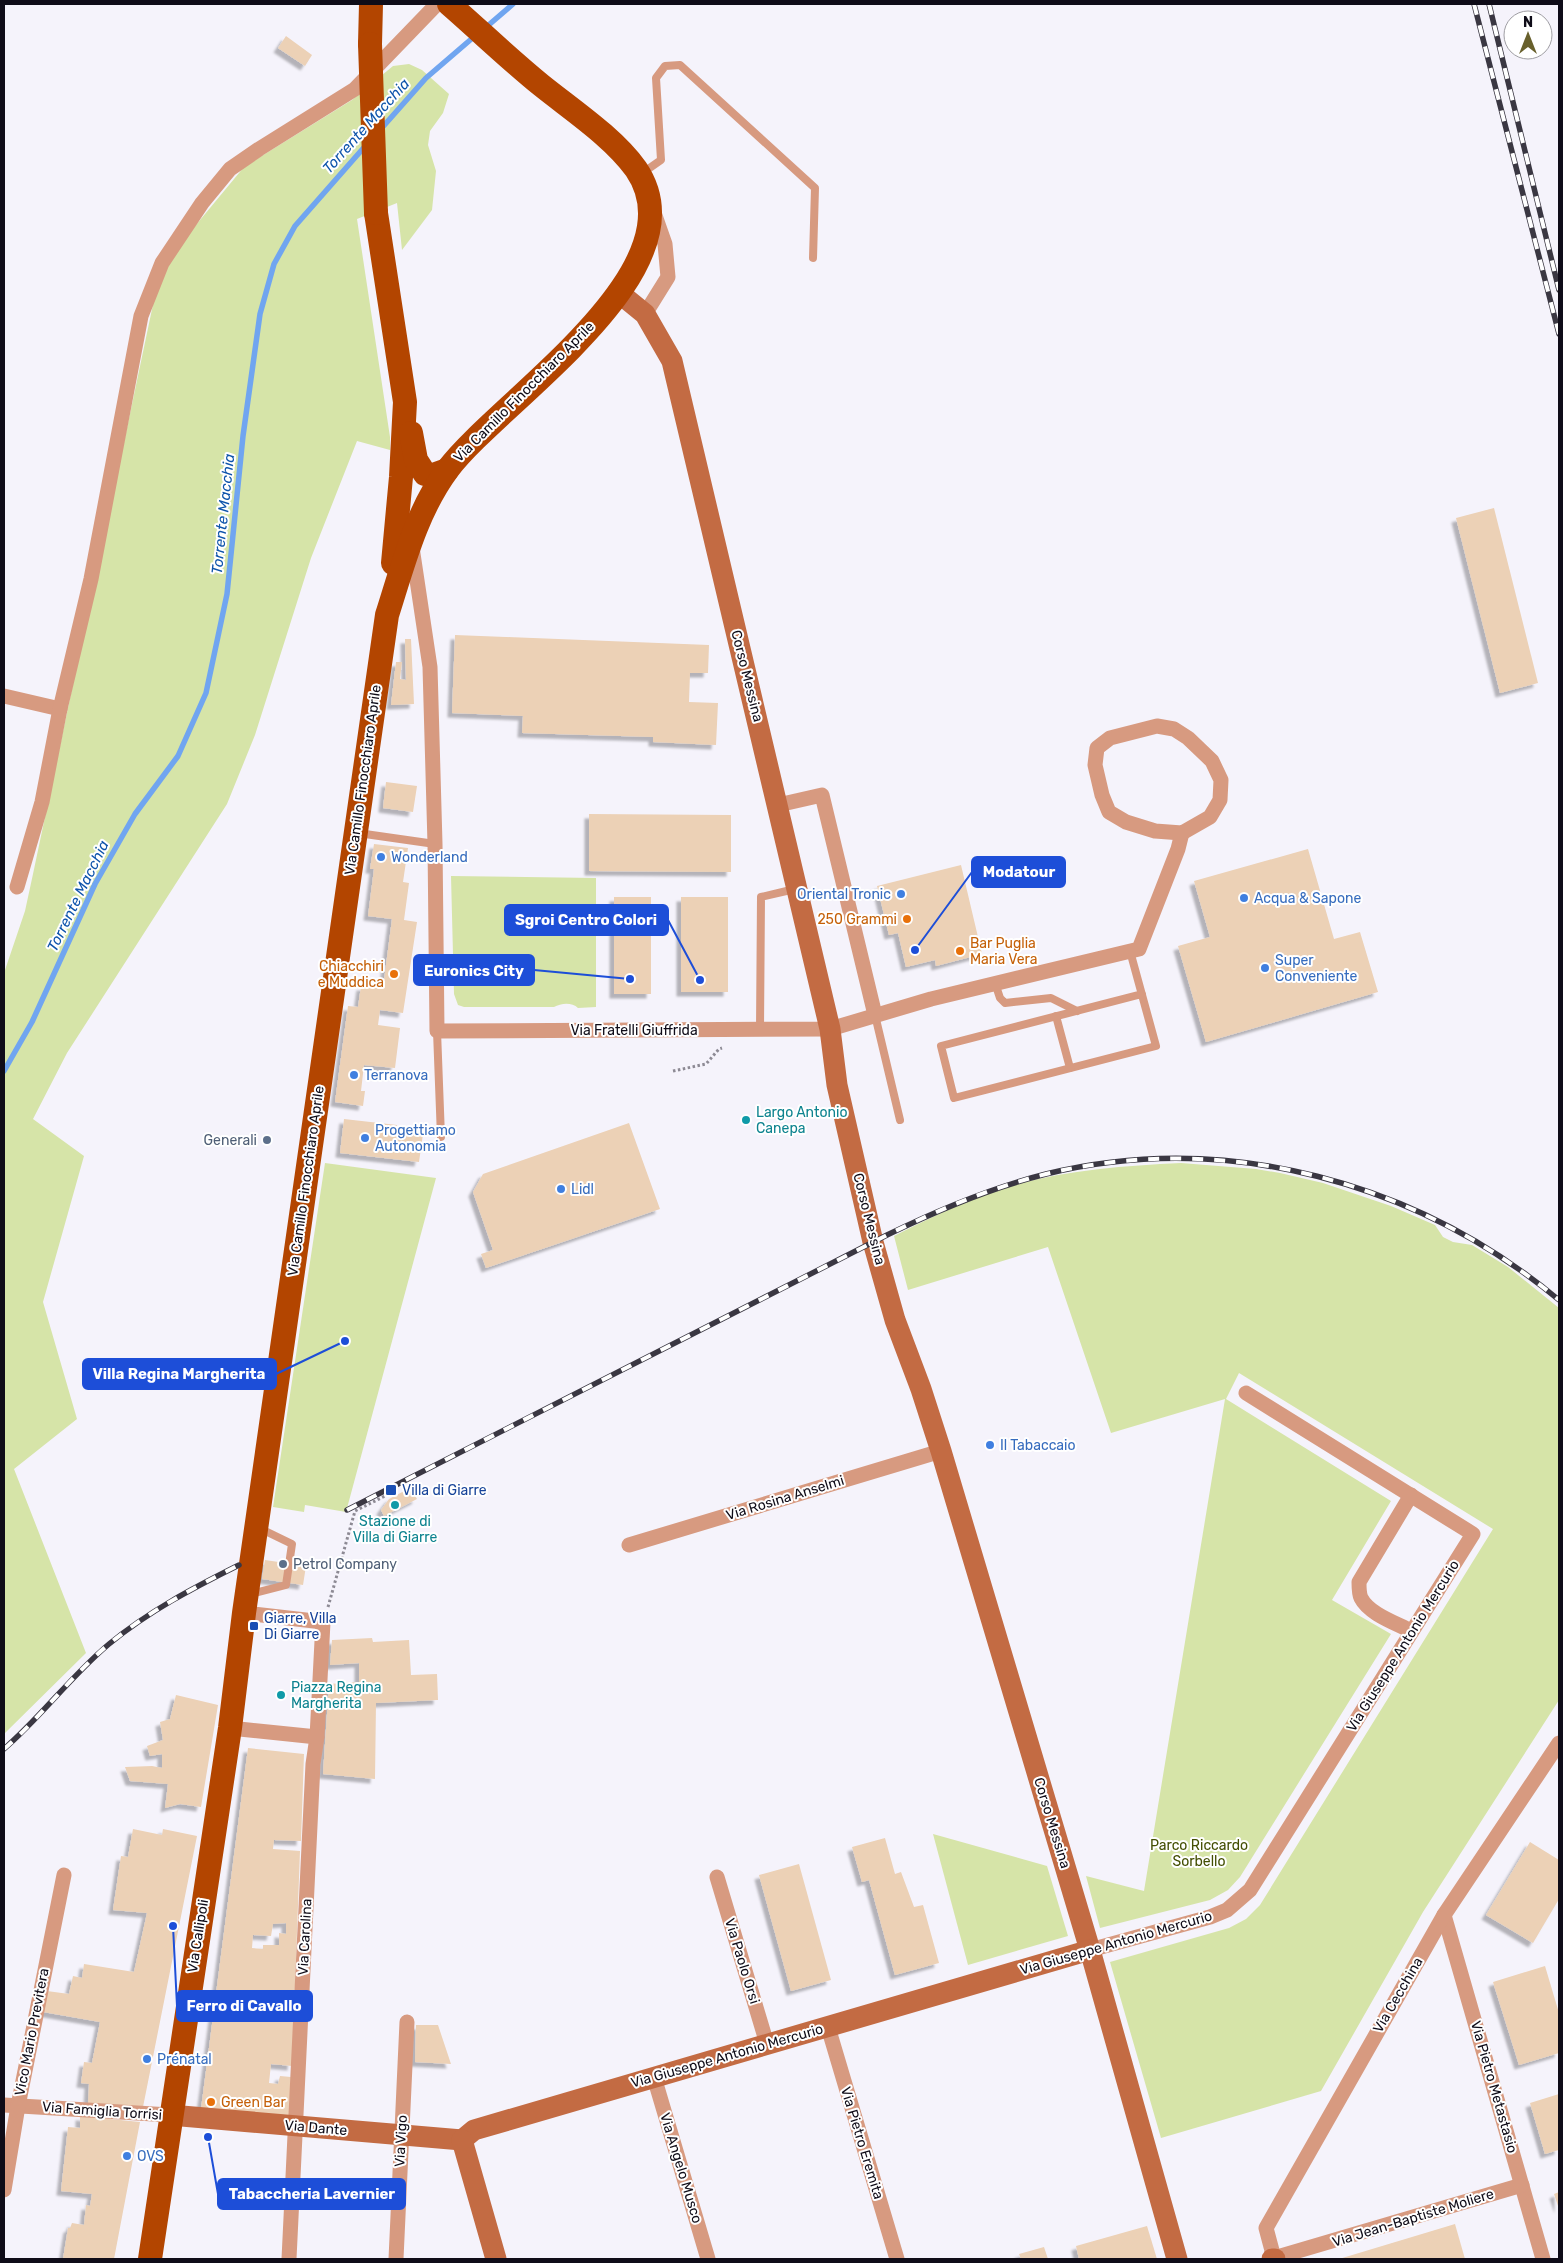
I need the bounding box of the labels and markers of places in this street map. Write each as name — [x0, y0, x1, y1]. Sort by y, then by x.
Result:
place label: Wonderland — [391, 849, 468, 866]
marker: Wonderland — [375, 851, 387, 863]
callout: Modatour — [972, 857, 1065, 887]
place label: Oriental Tronic — [797, 886, 891, 903]
marker: Oriental Tronic — [895, 888, 907, 900]
place label: Acqua & Sapone — [1254, 890, 1361, 907]
marker: Acqua & Sapone — [1238, 892, 1250, 904]
callout: Sgroi Centro Colori — [505, 905, 668, 935]
place label: 250 Grammi — [817, 911, 897, 928]
marker: 250 Grammi — [901, 913, 913, 925]
place label: Bar Puglia Maria Vera — [970, 935, 1038, 968]
marker: Bar Puglia Maria Vera — [954, 945, 966, 957]
place label: Super Conveniente — [1275, 952, 1358, 985]
callout: Euronics City — [414, 955, 534, 985]
place label: Chiacchiri e Muddica — [318, 958, 384, 991]
marker: Super Conveniente — [1259, 962, 1271, 974]
marker: Chiacchiri e Muddica — [388, 968, 400, 980]
place label: Terranova — [364, 1067, 428, 1084]
marker: Terranova — [348, 1069, 360, 1081]
place label: Largo Antonio Canepa — [756, 1104, 847, 1137]
marker: Largo Antonio Canepa — [740, 1114, 752, 1126]
place label: Progettiamo Autonomia — [375, 1122, 456, 1155]
place label: Generali — [204, 1132, 257, 1149]
marker: Progettiamo Autonomia — [359, 1132, 371, 1144]
marker: Generali — [261, 1134, 273, 1146]
place label: Lidl — [571, 1181, 594, 1198]
marker: Lidl — [555, 1183, 567, 1195]
callout: Villa Regina Margherita — [83, 1359, 276, 1389]
place label: Il Tabaccaio — [1000, 1437, 1076, 1454]
marker: Il Tabaccaio — [984, 1439, 996, 1451]
place label: Villa di Giarre — [402, 1482, 487, 1499]
marker: Villa di Giarre — [384, 1483, 398, 1497]
marker: Stazione di Villa di Giarre — [389, 1499, 401, 1511]
place label: Stazione di Villa di Giarre — [353, 1513, 437, 1546]
place label: Petrol Company — [293, 1556, 397, 1573]
marker: Petrol Company — [277, 1558, 289, 1570]
place label: Giarre, Villa Di Giarre — [264, 1610, 337, 1643]
marker: Giarre, Villa Di Giarre — [248, 1620, 260, 1632]
place label: Piazza Regina Margherita — [291, 1679, 381, 1712]
marker: Piazza Regina Margherita — [275, 1689, 287, 1701]
callout: Ferro di Cavallo — [177, 1991, 312, 2021]
place label: Prénatal — [157, 2051, 212, 2068]
marker: Prénatal — [141, 2053, 153, 2065]
place label: Green Bar — [221, 2094, 286, 2111]
marker: Green Bar — [205, 2096, 217, 2108]
place label: OVS — [137, 2148, 164, 2165]
marker: OVS — [121, 2150, 133, 2162]
callout: Tabaccheria Lavernier — [218, 2179, 405, 2209]

